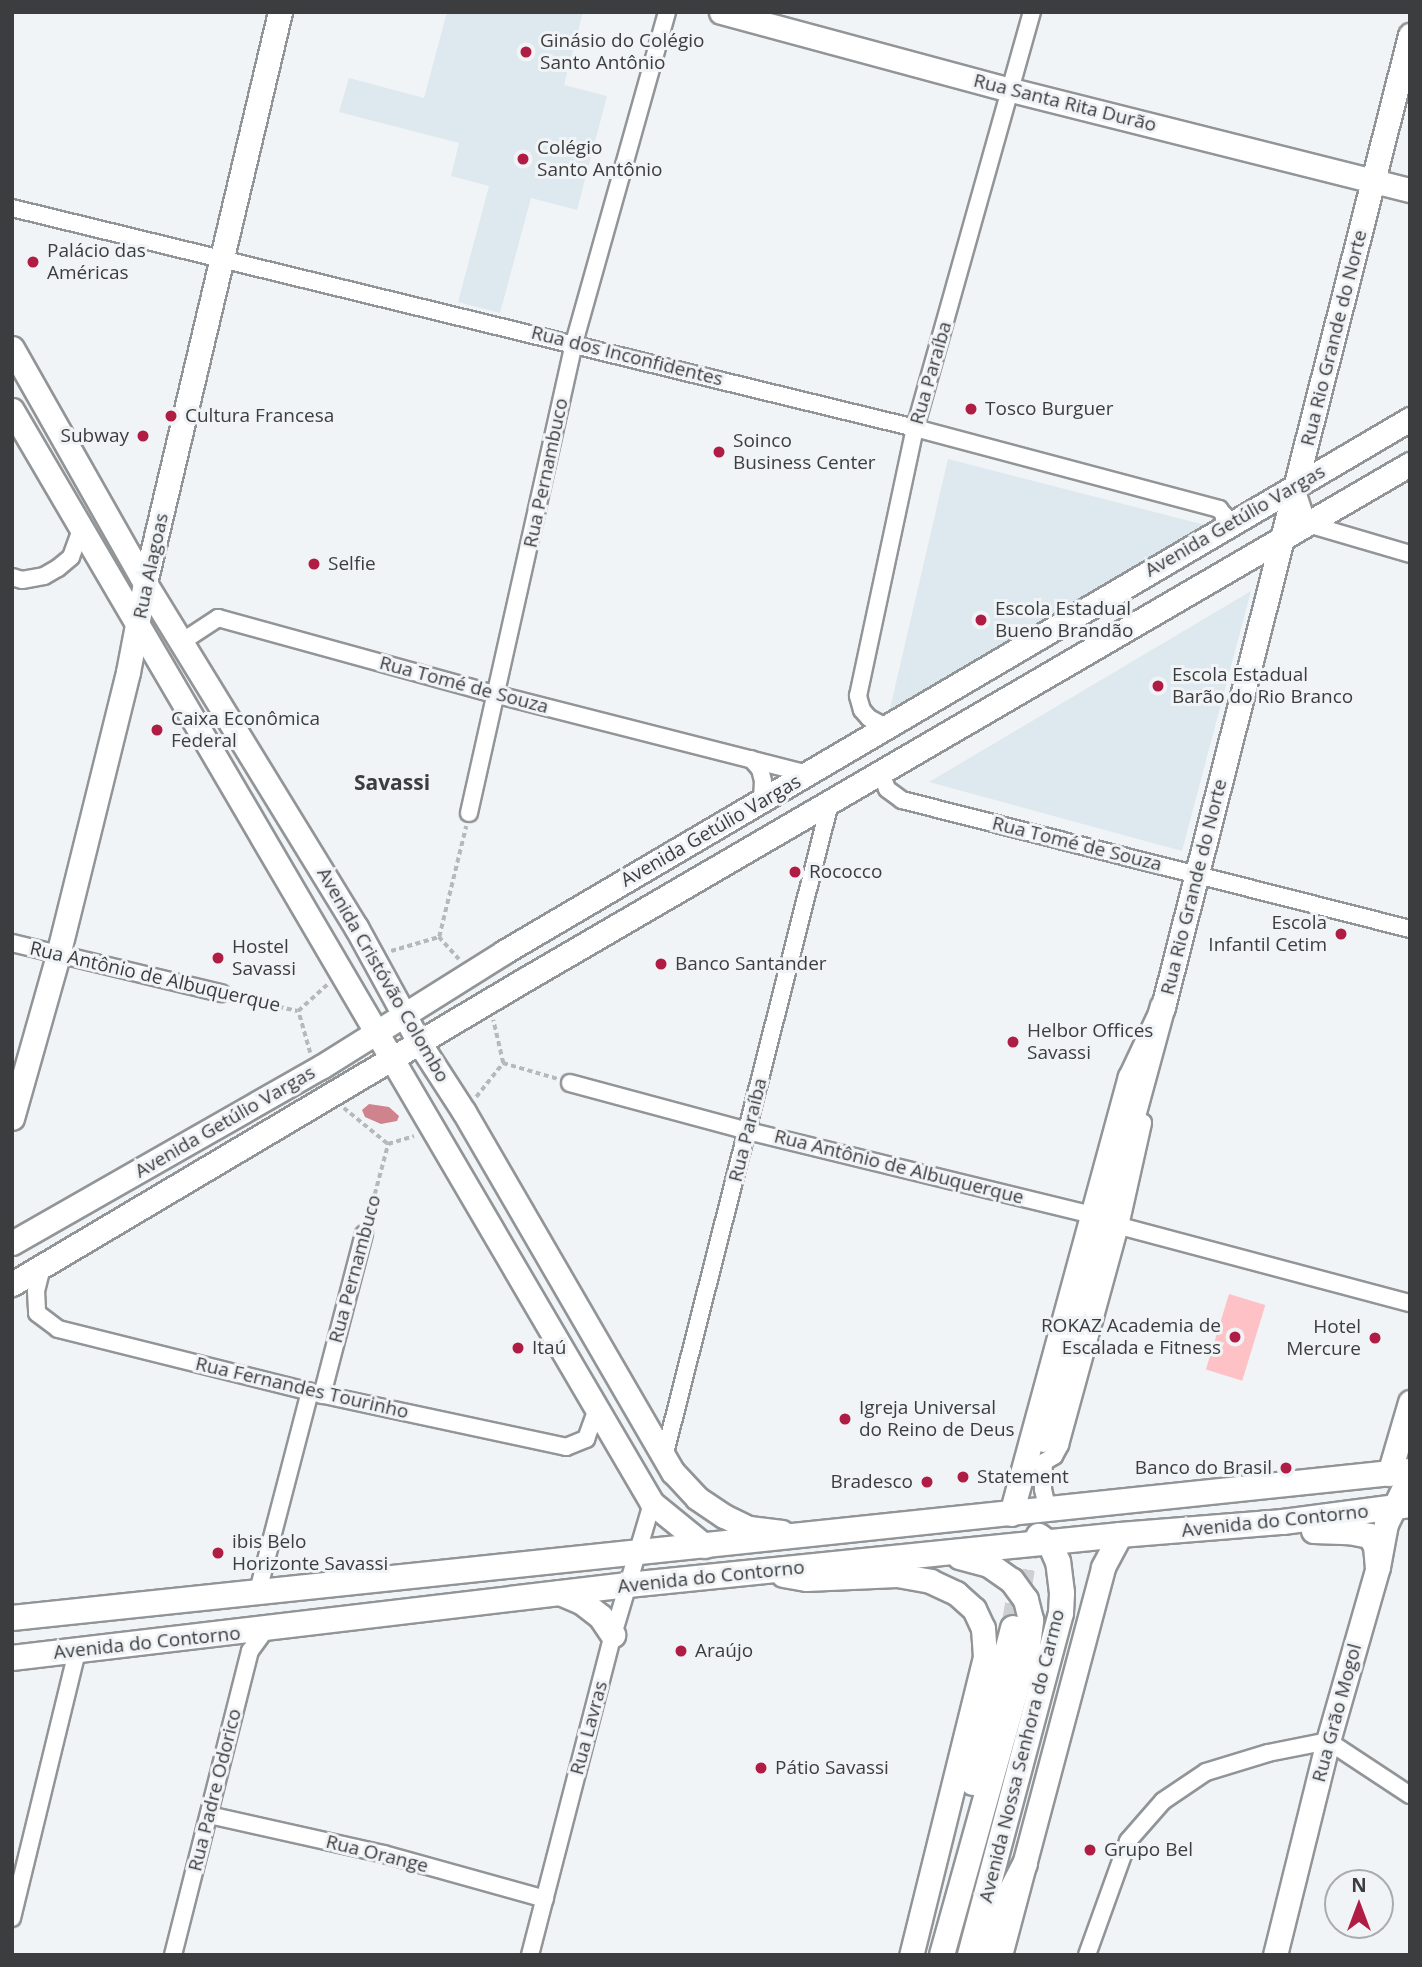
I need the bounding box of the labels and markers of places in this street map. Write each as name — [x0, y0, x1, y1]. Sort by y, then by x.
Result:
place label: Ginásio do Colégio Santo Antônio — [540, 30, 704, 74]
marker: Ginásio do Colégio Santo Antônio — [518, 44, 534, 60]
place label: Colégio Santo Antônio — [537, 137, 663, 181]
marker: Colégio Santo Antônio — [515, 151, 531, 167]
place label: Palácio das Américas — [47, 240, 146, 284]
marker: Palácio das Américas — [25, 254, 41, 270]
place label: Tosco Burguer — [985, 398, 1114, 420]
marker: Tosco Burguer — [963, 401, 979, 417]
place label: Cultura Francesa — [185, 405, 334, 427]
marker: Cultura Francesa — [163, 408, 179, 424]
place label: Subway — [61, 425, 129, 447]
marker: Subway — [135, 428, 151, 444]
place label: Soinco Business Center — [733, 430, 876, 474]
marker: Soinco Business Center — [711, 444, 727, 460]
place label: Selfie — [328, 553, 376, 575]
marker: Selfie — [306, 556, 322, 572]
place label: Escola Estadual Bueno Brandão — [995, 598, 1133, 642]
marker: Escola Estadual Bueno Brandão — [973, 612, 989, 628]
place label: Escola Estadual Barão do Rio Branco — [1172, 664, 1353, 708]
marker: Escola Estadual Barão do Rio Branco — [1150, 678, 1166, 694]
place label: Caixa Econômica Federal — [171, 708, 320, 752]
marker: Caixa Econômica Federal — [149, 722, 165, 738]
place label: Rococco — [809, 861, 882, 883]
marker: Rococco — [787, 864, 803, 880]
place label: Escola Infantil Cetim — [1208, 912, 1327, 956]
marker: Escola Infantil Cetim — [1333, 926, 1349, 942]
place label: Hostel Savassi — [232, 936, 296, 980]
marker: Hostel Savassi — [210, 950, 226, 966]
place label: Banco Santander — [675, 953, 827, 975]
marker: Banco Santander — [653, 956, 669, 972]
place label: Helbor Offices Savassi — [1027, 1020, 1153, 1064]
marker: Helbor Offices Savassi — [1005, 1034, 1021, 1050]
place label: ROKAZ Academia de Escalada e Fitness — [1041, 1315, 1221, 1359]
place label: Hotel Mercure — [1286, 1316, 1361, 1360]
marker: ROKAZ Academia de Escalada e Fitness — [1227, 1329, 1243, 1345]
marker: Hotel Mercure — [1367, 1330, 1383, 1346]
place label: Itaú — [532, 1337, 566, 1359]
marker: Itaú — [510, 1340, 526, 1356]
place label: Igreja Universal do Reino de Deus — [859, 1397, 1015, 1441]
marker: Igreja Universal do Reino de Deus — [837, 1411, 853, 1427]
place label: Banco do Brasil — [1135, 1457, 1272, 1479]
marker: Banco do Brasil — [1278, 1460, 1294, 1476]
place label: Statement — [977, 1466, 1069, 1488]
marker: Statement — [955, 1469, 971, 1485]
place label: Bradesco — [831, 1471, 913, 1493]
marker: Bradesco — [919, 1474, 935, 1490]
place label: ibis Belo Horizonte Savassi — [232, 1531, 388, 1575]
marker: ibis Belo Horizonte Savassi — [210, 1545, 226, 1561]
place label: Araújo — [695, 1640, 753, 1662]
marker: Araújo — [673, 1643, 689, 1659]
place label: Pátio Savassi — [775, 1757, 889, 1779]
marker: Pátio Savassi — [753, 1760, 769, 1776]
place label: Grupo Bel — [1104, 1839, 1193, 1861]
marker: Grupo Bel — [1082, 1842, 1098, 1858]

